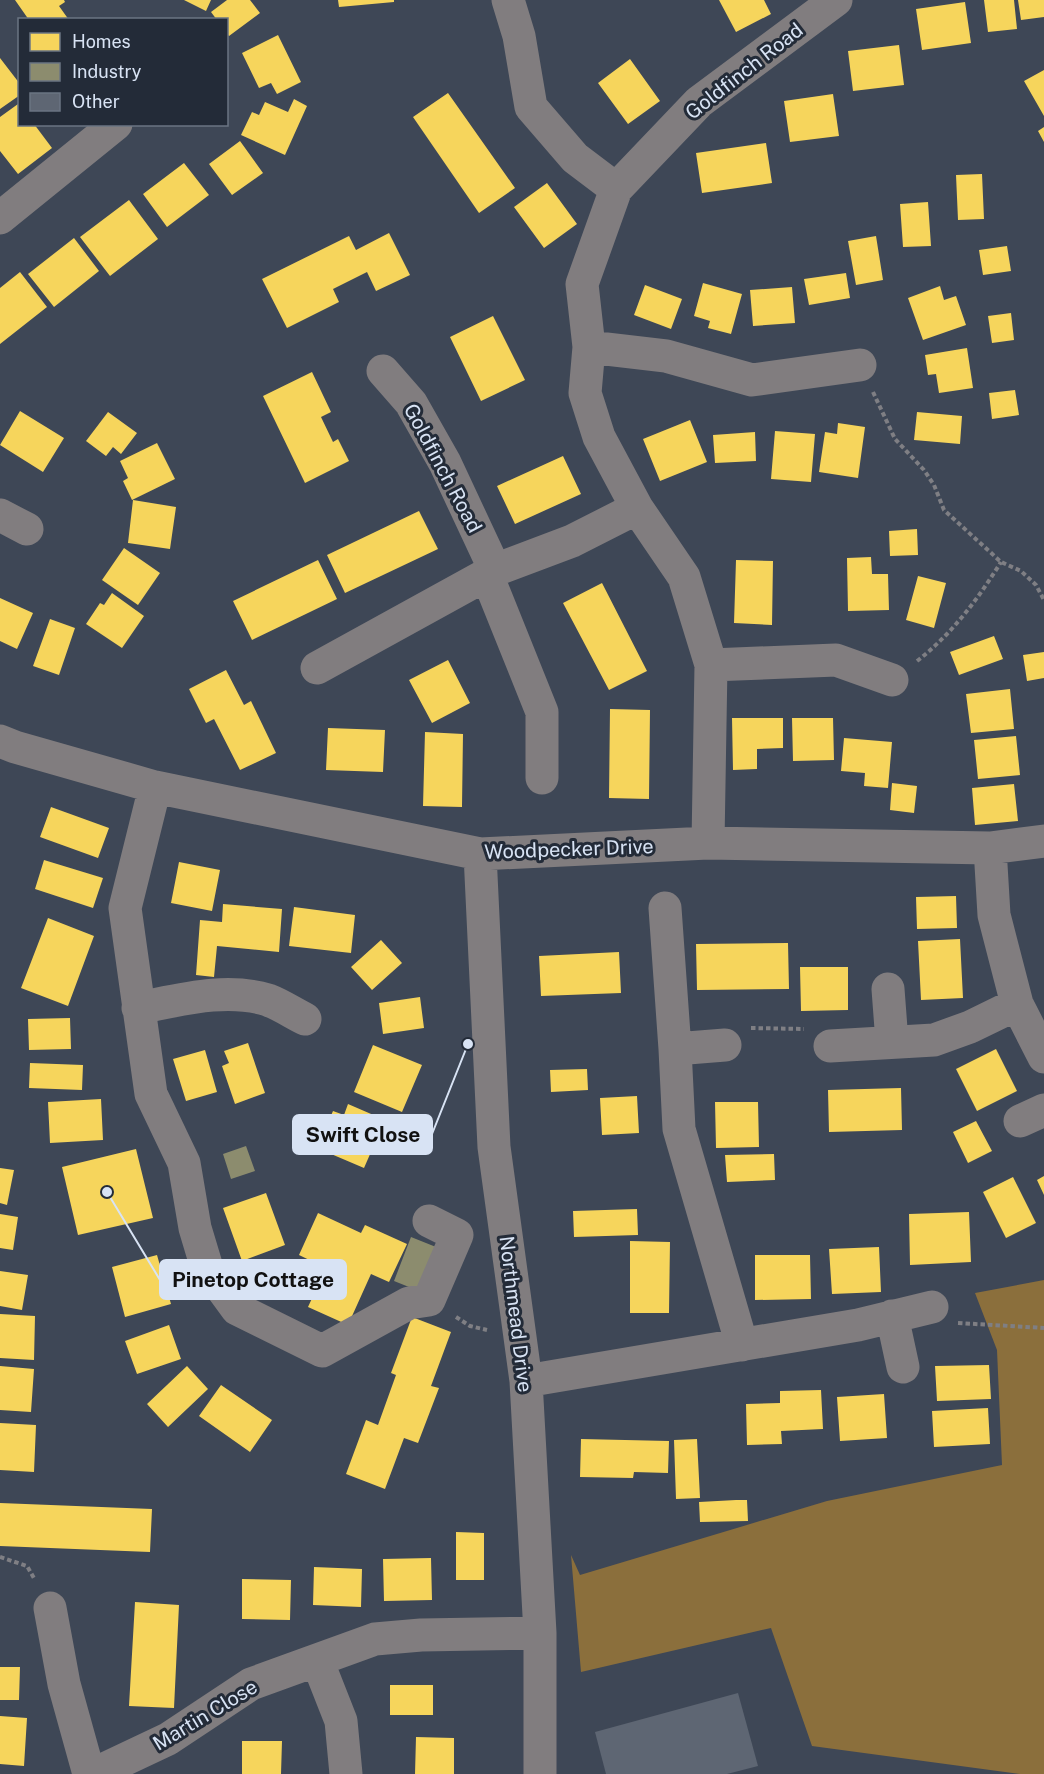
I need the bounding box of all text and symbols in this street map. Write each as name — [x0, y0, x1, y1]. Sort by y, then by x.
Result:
legend — [18, 18, 228, 126]
street label: Goldfinch Road — [680, 18, 808, 124]
text: Homes — [72, 31, 131, 52]
text: Industry — [72, 61, 142, 82]
text: Other — [72, 91, 120, 112]
street label: Goldfinch Road — [399, 399, 487, 537]
street label: Woodpecker Drive — [484, 834, 654, 864]
callout: Swift Close — [293, 1115, 432, 1154]
text: Swift Close — [306, 1122, 420, 1147]
street label: Northmead Drive — [495, 1234, 537, 1394]
callout: Pinetop Cottage — [160, 1260, 346, 1299]
text: Pinetop Cottage — [172, 1267, 334, 1292]
street label: Martin Close — [148, 1674, 262, 1756]

